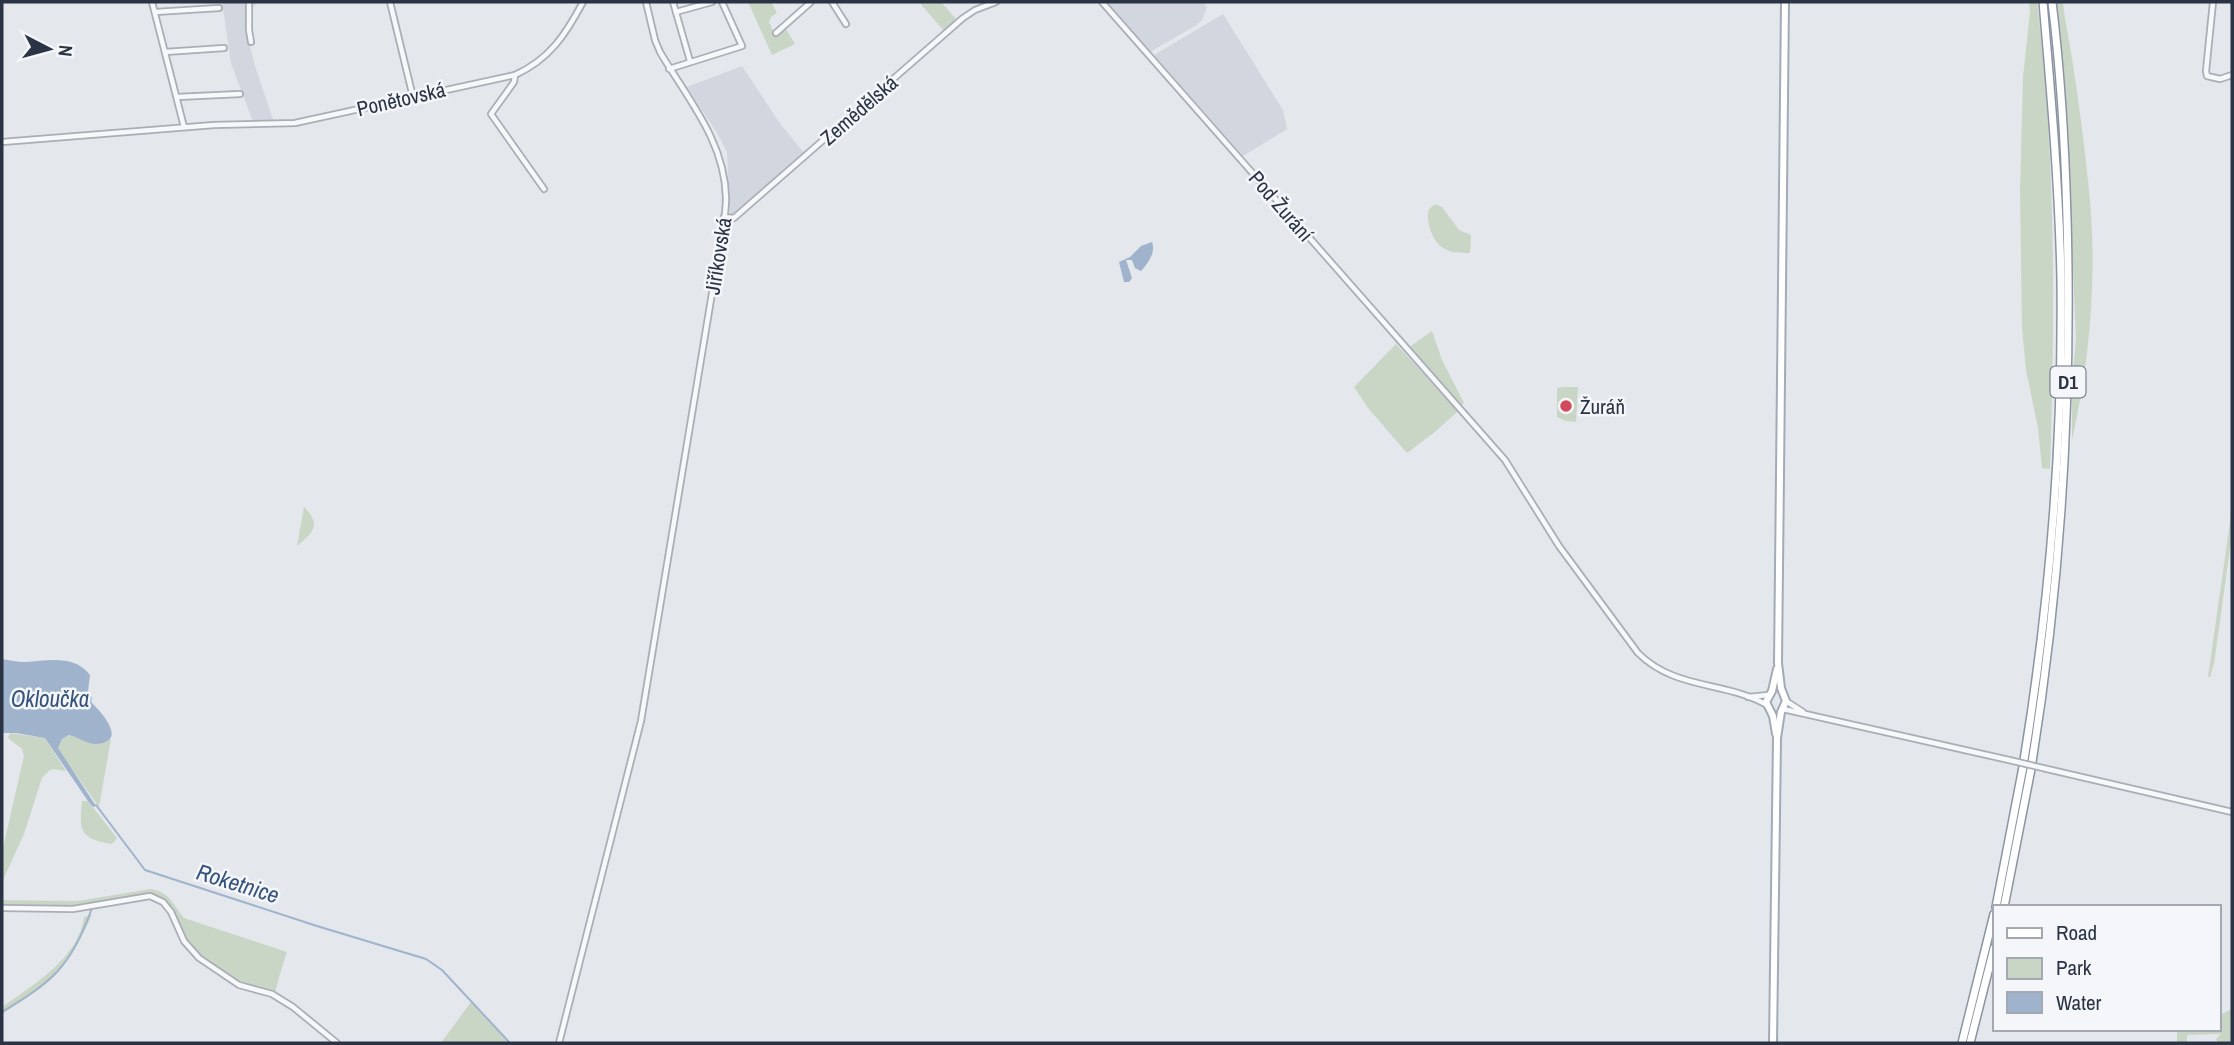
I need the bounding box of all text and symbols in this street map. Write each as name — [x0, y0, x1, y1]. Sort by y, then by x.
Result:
north arrow — [14, 14, 84, 84]
text: N — [52, 44, 79, 58]
street label: Zemědělská — [814, 68, 904, 152]
street label: Ponětovská — [354, 75, 449, 123]
street label: Pod Žurání — [1242, 164, 1320, 248]
street label: Jiříkovská — [698, 215, 738, 297]
road number: D1 — [2050, 366, 2086, 398]
place label: Žuráň — [1580, 392, 1625, 421]
marker: Žuráň — [1558, 398, 1574, 414]
water label: Okloučka — [11, 683, 89, 714]
water label: Roketnice — [193, 856, 283, 910]
legend — [1993, 905, 2220, 1031]
text: Road — [2056, 918, 2097, 947]
text: Park — [2056, 953, 2092, 982]
text: Water — [2056, 988, 2102, 1017]

